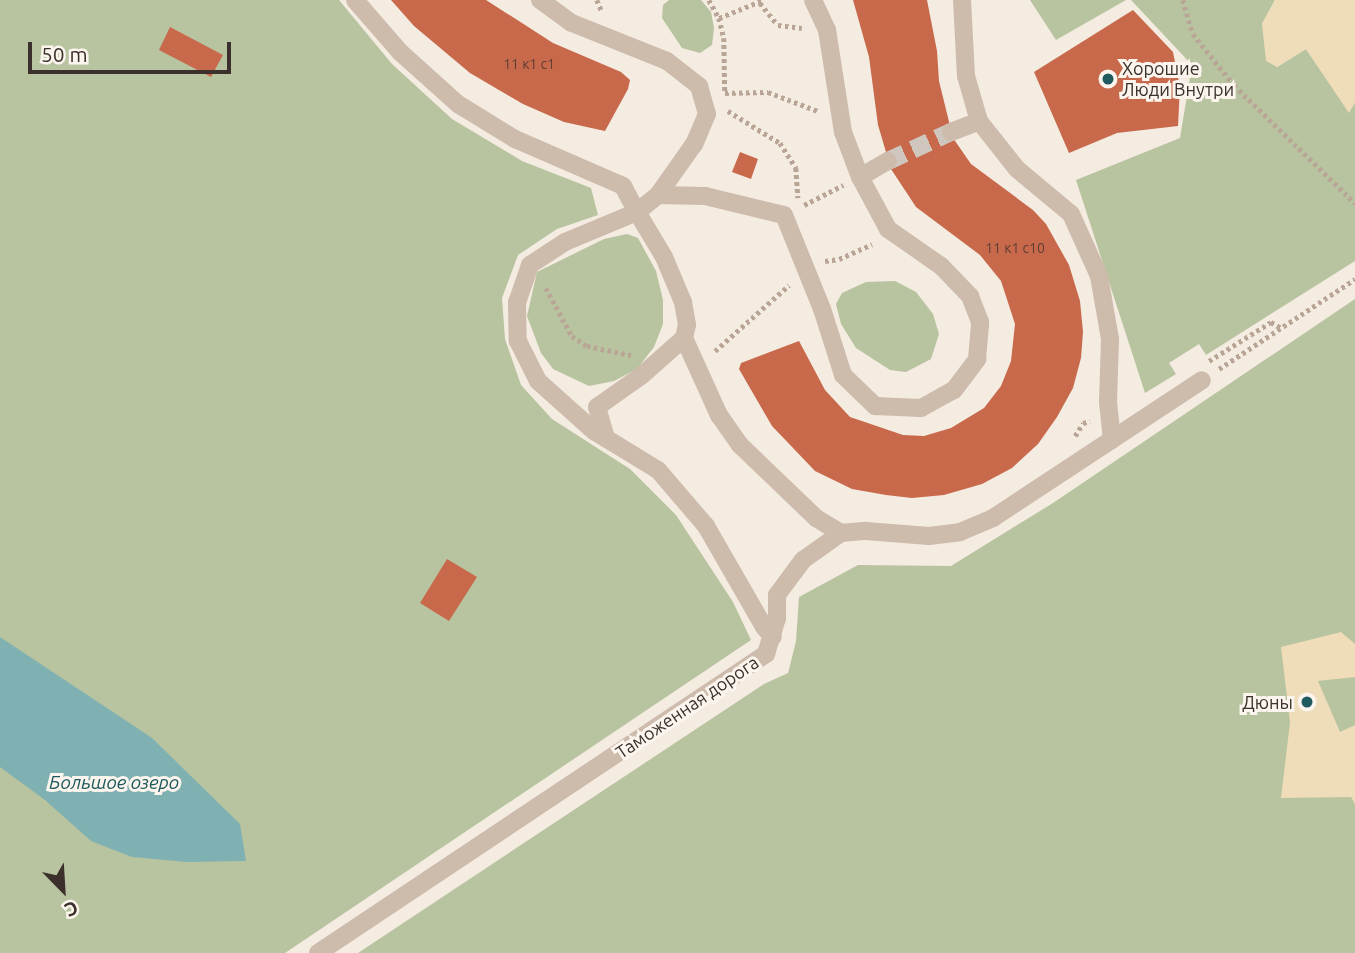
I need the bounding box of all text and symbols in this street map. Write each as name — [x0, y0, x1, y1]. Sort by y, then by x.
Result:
scale bar — [32, 28, 234, 72]
text: 50 m — [41, 42, 88, 66]
house number: 11 к1 с1 — [503, 56, 555, 72]
place label: Хорошие Люди Внутри — [1122, 58, 1234, 100]
marker: Хорошие Люди Внутри — [1100, 71, 1116, 87]
house number: 11 к1 с10 — [985, 240, 1045, 256]
street label: Таможенная дорога — [611, 651, 763, 763]
place label: Дюны — [1242, 691, 1293, 713]
marker: Дюны — [1299, 694, 1315, 710]
water label: Большое озеро — [49, 772, 179, 794]
north arrow — [28, 855, 98, 925]
text: С — [62, 897, 82, 922]

